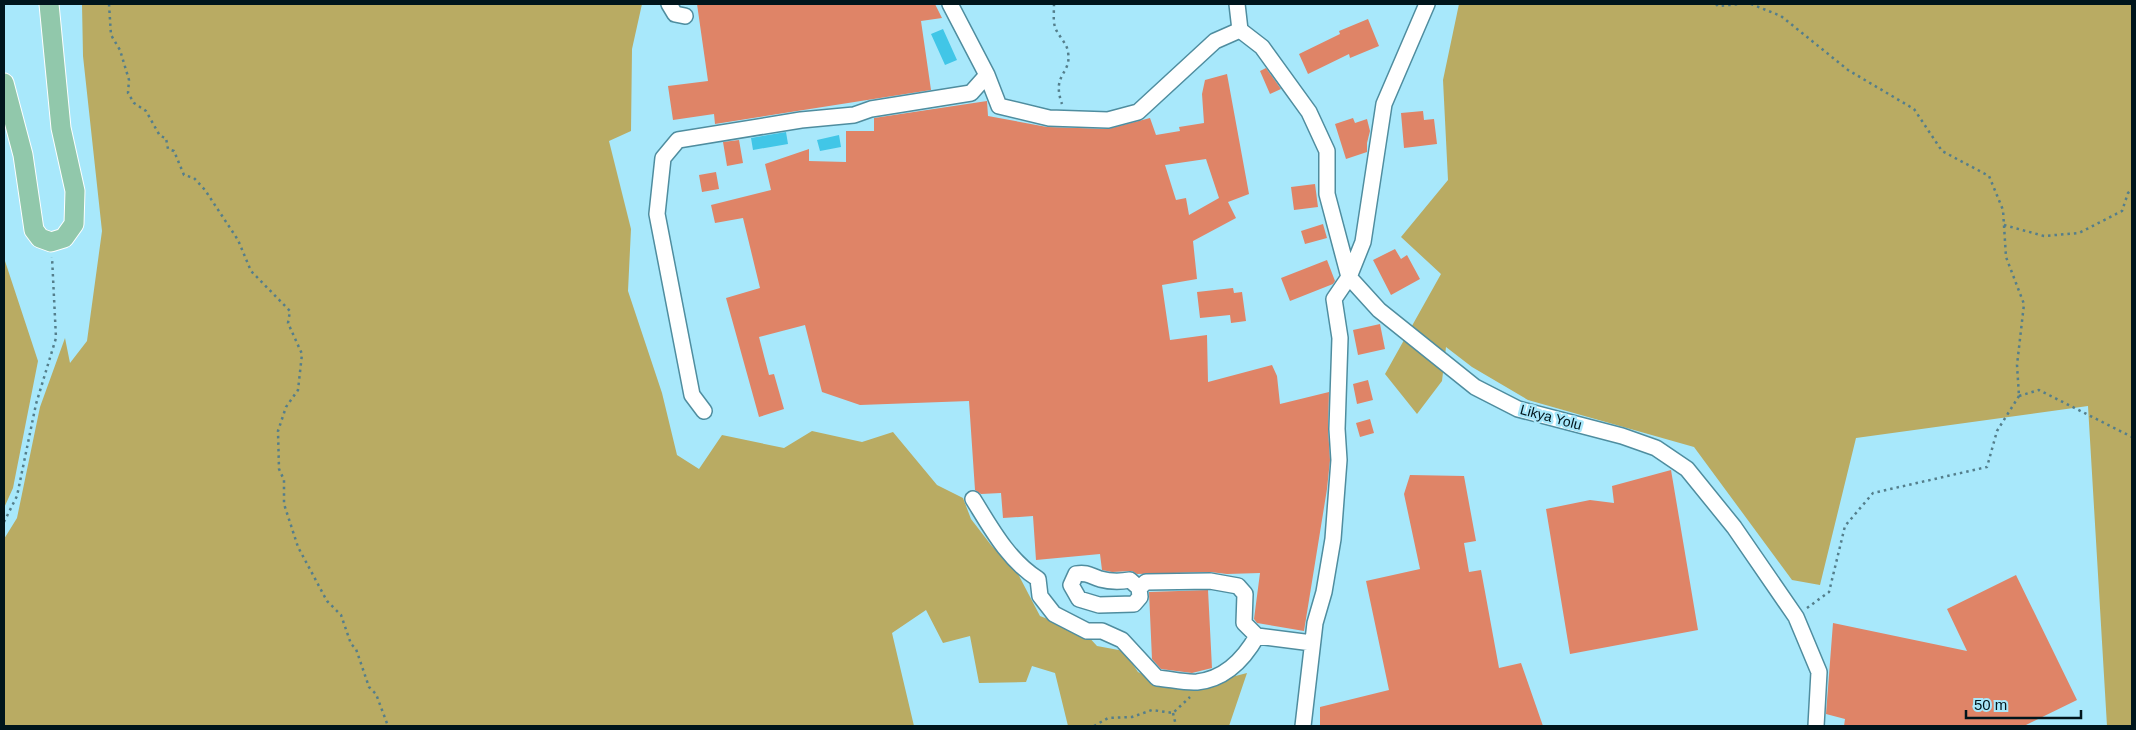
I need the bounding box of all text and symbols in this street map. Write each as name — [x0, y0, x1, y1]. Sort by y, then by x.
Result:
street label: Likya Yolu — [1518, 401, 1584, 433]
scale bar — [1966, 688, 2081, 720]
text: 50 m — [1974, 696, 2007, 713]

